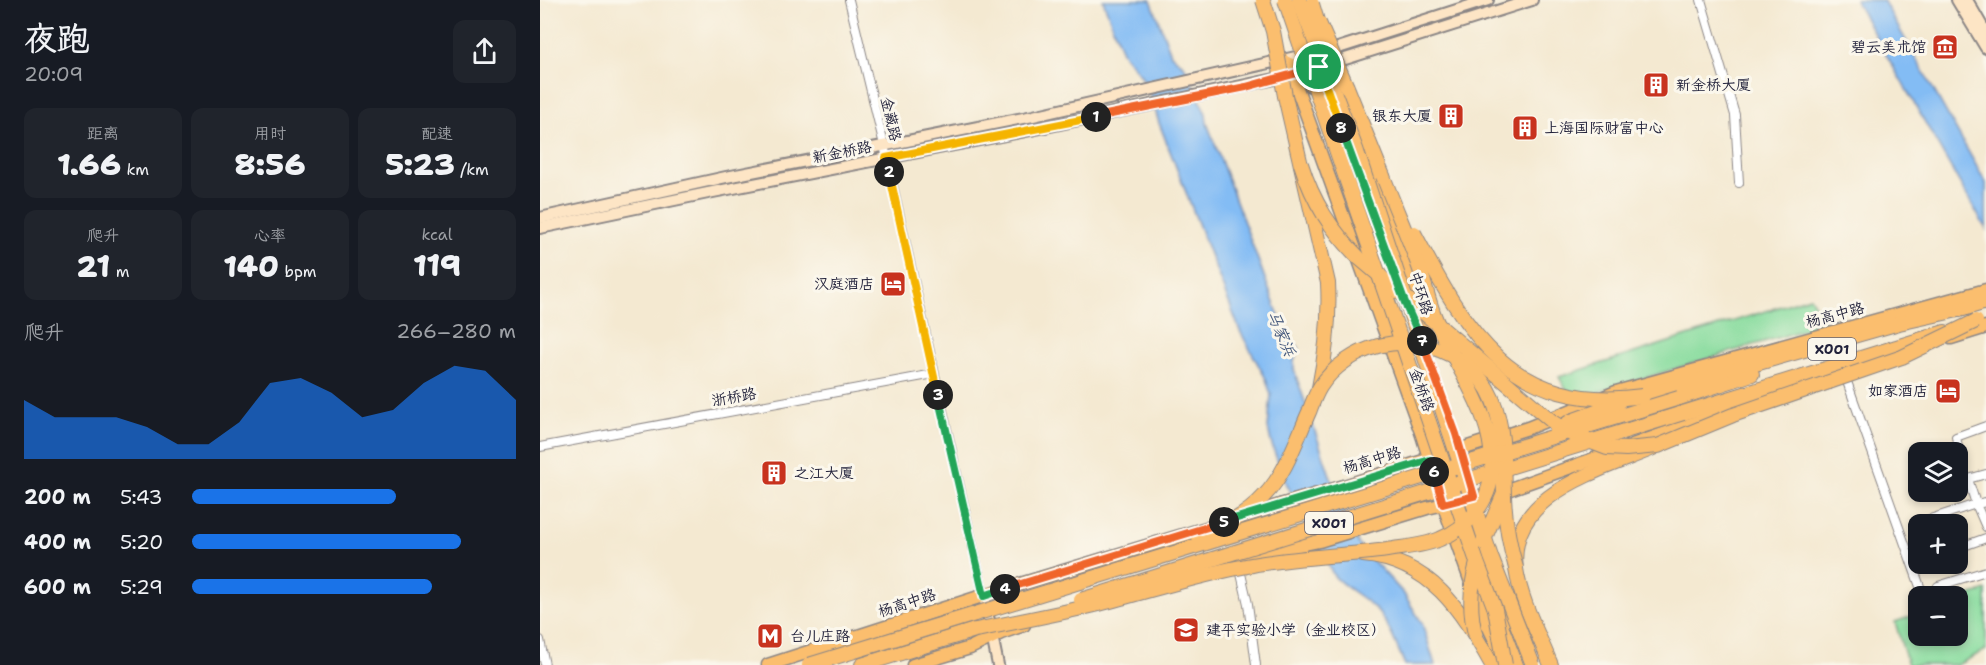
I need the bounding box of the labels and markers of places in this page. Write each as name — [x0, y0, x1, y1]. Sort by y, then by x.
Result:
museum icon: 碧云美术馆 — [1930, 32, 1960, 62]
place label: 碧云美术馆 — [1851, 37, 1926, 57]
pin — [1293, 41, 1344, 92]
building icon: 新金桥大厦 — [1641, 70, 1671, 100]
place label: 新金桥大厦 — [1676, 75, 1751, 95]
building icon: 银东大厦 — [1436, 101, 1466, 131]
pin: 1 — [1081, 102, 1111, 132]
place label: 银东大厦 — [1372, 106, 1432, 126]
pin: 8 — [1326, 113, 1356, 143]
building icon: 上海国际财富中心 — [1510, 113, 1540, 143]
place label: 上海国际财富中心 — [1544, 118, 1664, 138]
pin: 2 — [874, 157, 904, 187]
hotel icon: 汉庭酒店 — [878, 269, 908, 299]
place label: 汉庭酒店 — [814, 274, 874, 294]
pin: 7 — [1407, 326, 1437, 356]
hotel icon: 如家酒店 — [1933, 376, 1963, 406]
pin: 3 — [923, 380, 953, 410]
place label: 如家酒店 — [1868, 381, 1928, 401]
pin: 6 — [1419, 457, 1449, 487]
building icon: 之江大厦 — [759, 458, 789, 488]
place label: 之江大厦 — [794, 463, 854, 483]
pin: 5 — [1209, 507, 1239, 537]
pin: 4 — [990, 574, 1020, 604]
school or university icon: 建平实验小学（金业校区） — [1171, 615, 1201, 645]
place label: 建平实验小学（金业校区） — [1206, 620, 1386, 640]
metro station icon: 台儿庄路 — [755, 621, 785, 651]
place label: 台儿庄路 — [790, 626, 850, 646]

